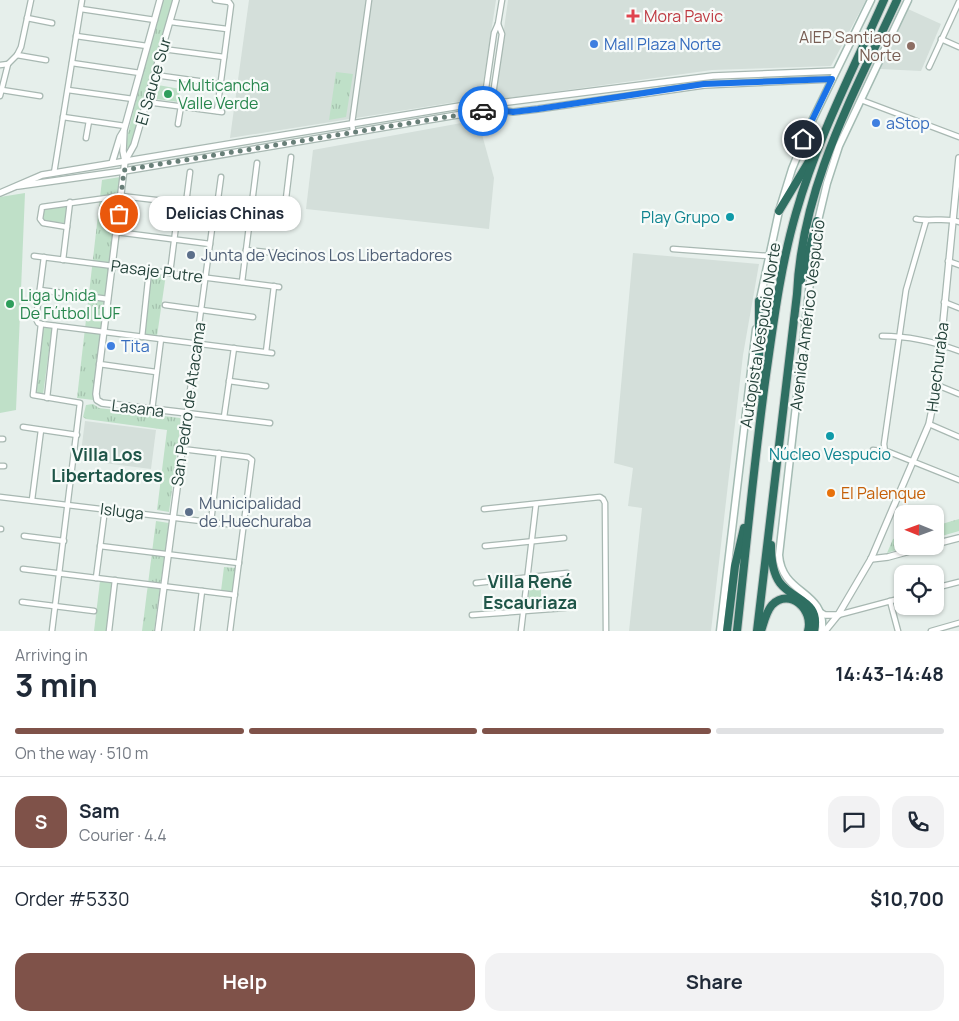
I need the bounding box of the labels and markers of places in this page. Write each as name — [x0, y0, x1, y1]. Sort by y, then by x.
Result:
place label: Mora Pavic — [644, 5, 723, 27]
marker: Mora Pavic — [626, 9, 640, 23]
place label: AIEP Santiago Norte — [799, 26, 901, 66]
place label: Mall Plaza Norte — [604, 33, 721, 55]
marker: Mall Plaza Norte — [588, 38, 600, 50]
marker: AIEP Santiago Norte — [905, 40, 917, 52]
place label: Multicancha Valle Verde — [178, 74, 269, 114]
marker: Multicancha Valle Verde — [162, 88, 174, 100]
place label: aStop — [886, 112, 930, 134]
marker: aStop — [870, 117, 882, 129]
pin — [782, 118, 824, 160]
pin — [98, 193, 140, 235]
callout: Delicias Chinas — [149, 196, 302, 232]
place label: Play Grupo — [641, 206, 720, 228]
marker: Play Grupo — [724, 211, 736, 223]
place label: Junta de Vecinos Los Libertadores — [201, 244, 452, 266]
marker: Junta de Vecinos Los Libertadores — [185, 249, 197, 261]
place label: Liga Unida De Fútbol LUF — [20, 284, 121, 324]
marker: Liga Unida De Fútbol LUF — [4, 298, 16, 310]
place label: Tita — [121, 335, 150, 357]
marker: Tita — [105, 340, 117, 352]
marker: Núcleo Vespucio — [824, 430, 836, 442]
place label: Núcleo Vespucio — [769, 443, 891, 465]
place label: El Palenque — [841, 482, 926, 504]
marker: El Palenque — [825, 487, 837, 499]
place label: Municipalidad de Huechuraba — [199, 492, 311, 532]
marker: Municipalidad de Huechuraba — [183, 506, 195, 518]

